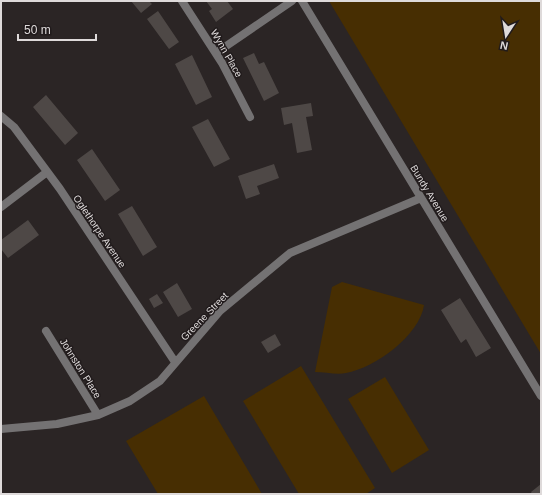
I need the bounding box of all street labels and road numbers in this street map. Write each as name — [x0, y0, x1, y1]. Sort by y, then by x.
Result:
street label: Wynn Place — [208, 27, 245, 79]
street label: Bundy Avenue — [408, 163, 451, 224]
street label: Oglethorpe Avenue — [71, 193, 128, 270]
street label: Greene Street — [179, 290, 230, 343]
street label: Johnston Place — [58, 336, 104, 401]

